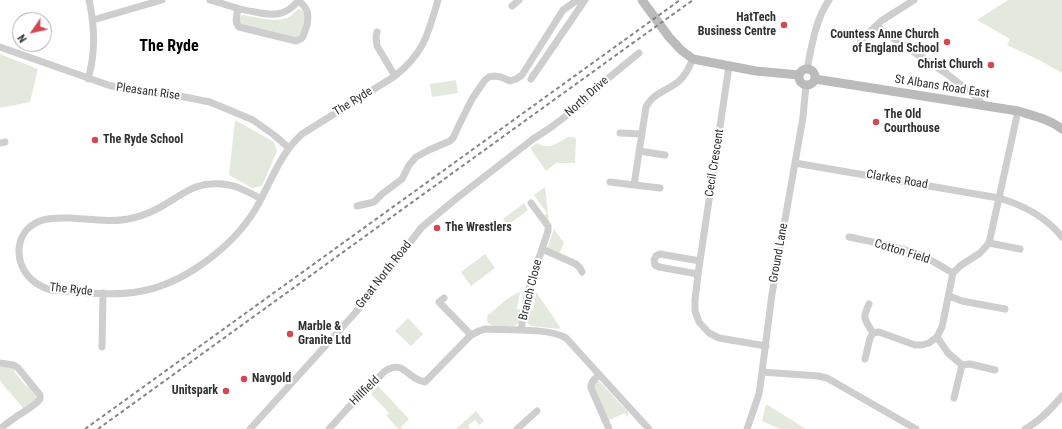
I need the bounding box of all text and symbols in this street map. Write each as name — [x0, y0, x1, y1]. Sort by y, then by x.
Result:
place label: HatTech Business Centre — [698, 11, 776, 39]
north arrow — [12, 12, 52, 52]
marker: HatTech Business Centre — [779, 20, 789, 30]
place label: Countess Anne Church of England School — [830, 28, 939, 56]
text: N — [15, 32, 30, 45]
district label: The Ryde — [139, 37, 199, 57]
marker: Countess Anne Church of England School — [942, 37, 952, 47]
place label: Christ Church — [917, 58, 983, 72]
marker: Christ Church — [986, 60, 996, 70]
street label: St Albans Road East — [894, 72, 990, 102]
street label: North Drive — [562, 74, 612, 120]
street label: Pleasant Rise — [115, 80, 181, 104]
street label: The Ryde — [331, 84, 375, 120]
place label: The Old Courthouse — [884, 108, 940, 136]
marker: The Old Courthouse — [871, 117, 881, 127]
street label: Cecil Crescent — [703, 128, 727, 198]
place label: The Ryde School — [103, 133, 183, 147]
marker: The Ryde School — [90, 135, 100, 145]
street label: Clarkes Road — [865, 168, 929, 192]
place label: The Wrestlers — [445, 221, 512, 235]
street label: Ground Lane — [767, 222, 791, 284]
marker: The Wrestlers — [432, 223, 442, 233]
street label: Cotton Field — [873, 237, 931, 267]
street label: Great North Road — [353, 238, 415, 312]
street label: Branch Close — [516, 258, 546, 322]
street label: The Ryde — [49, 281, 93, 299]
place label: Marble & Granite Ltd — [298, 320, 351, 348]
marker: Marble & Granite Ltd — [285, 329, 295, 339]
place label: Navgold — [252, 372, 291, 386]
street label: Hillfield — [347, 373, 383, 409]
marker: Navgold — [239, 374, 249, 384]
place label: Unitspark — [172, 384, 218, 398]
marker: Unitspark — [221, 386, 231, 396]

